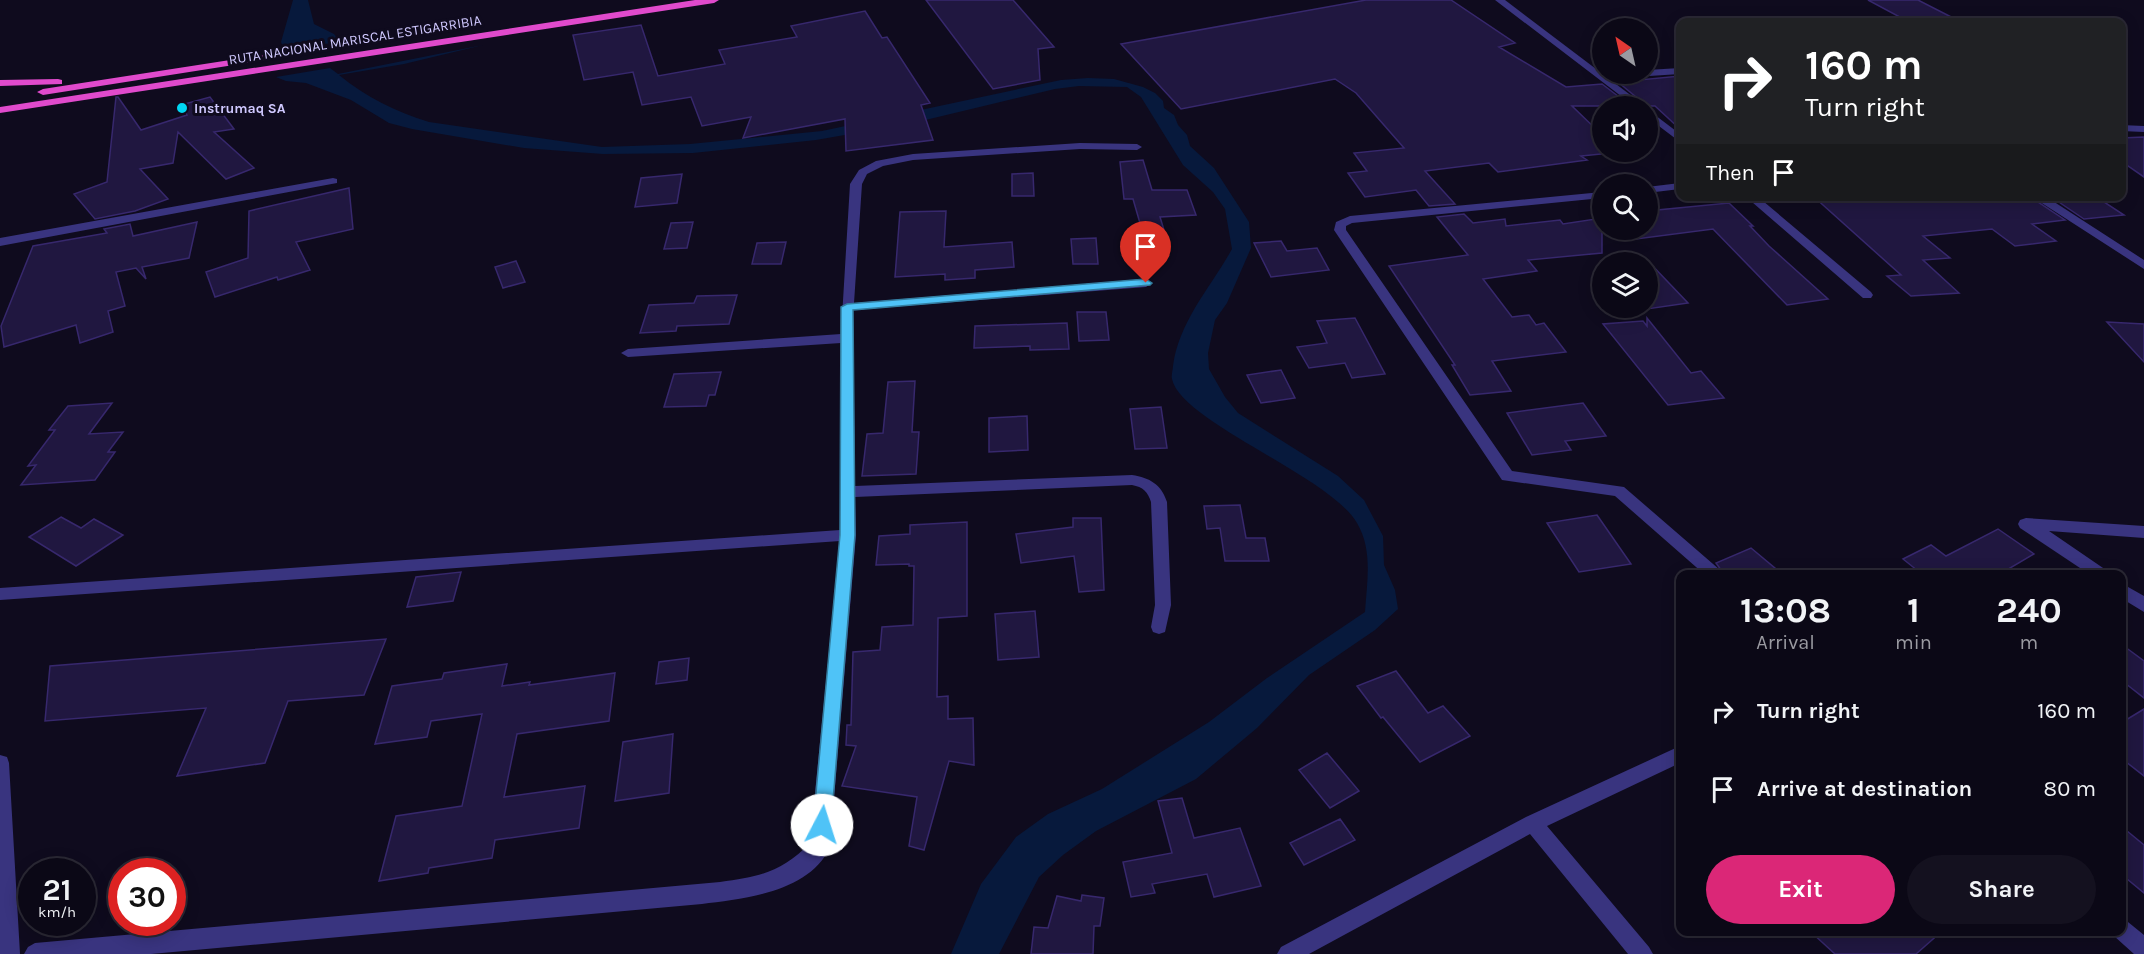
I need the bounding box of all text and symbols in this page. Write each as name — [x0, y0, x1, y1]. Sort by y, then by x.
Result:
street label: RUTA NACIONAL MARISCAL ESTIGARRIBIA — [227, 12, 483, 68]
north arrow — [1592, 18, 1658, 84]
map controls — [1592, 18, 1658, 318]
text: 160 m — [1805, 40, 1923, 90]
icon: right — [1706, 42, 1784, 120]
text: Turn right — [1805, 91, 1925, 123]
button: sound — [1592, 96, 1658, 162]
place label: Instrumaq SA — [194, 100, 286, 117]
marker: Instrumaq SA — [175, 101, 189, 115]
icon: arrive — [1767, 156, 1800, 189]
text: Then — [1706, 160, 1755, 186]
button: search — [1592, 174, 1658, 240]
pin — [1120, 221, 1171, 283]
icon: arrive — [1129, 230, 1162, 263]
button: layers — [1592, 252, 1658, 318]
text: 13:08 — [1740, 589, 1831, 631]
text: 1 — [1907, 589, 1920, 631]
text: 240 — [1996, 589, 2062, 631]
text: Arrival — [1756, 631, 1815, 654]
text: min — [1895, 631, 1932, 654]
text: m — [2020, 631, 2038, 654]
icon: right — [1706, 695, 1739, 728]
text: Turn right — [1757, 698, 1860, 724]
text: 160 m — [2037, 698, 2096, 724]
icon: arrive — [1706, 773, 1739, 806]
text: Arrive at destination — [1757, 776, 1972, 802]
text: 80 m — [2044, 776, 2096, 802]
position arrow — [790, 793, 854, 857]
button: Exit — [1706, 855, 1895, 924]
button: Share — [1907, 855, 2096, 924]
speed limit sign: 30 — [108, 858, 186, 936]
text: 21 — [43, 872, 71, 908]
text: km/h — [38, 903, 76, 921]

